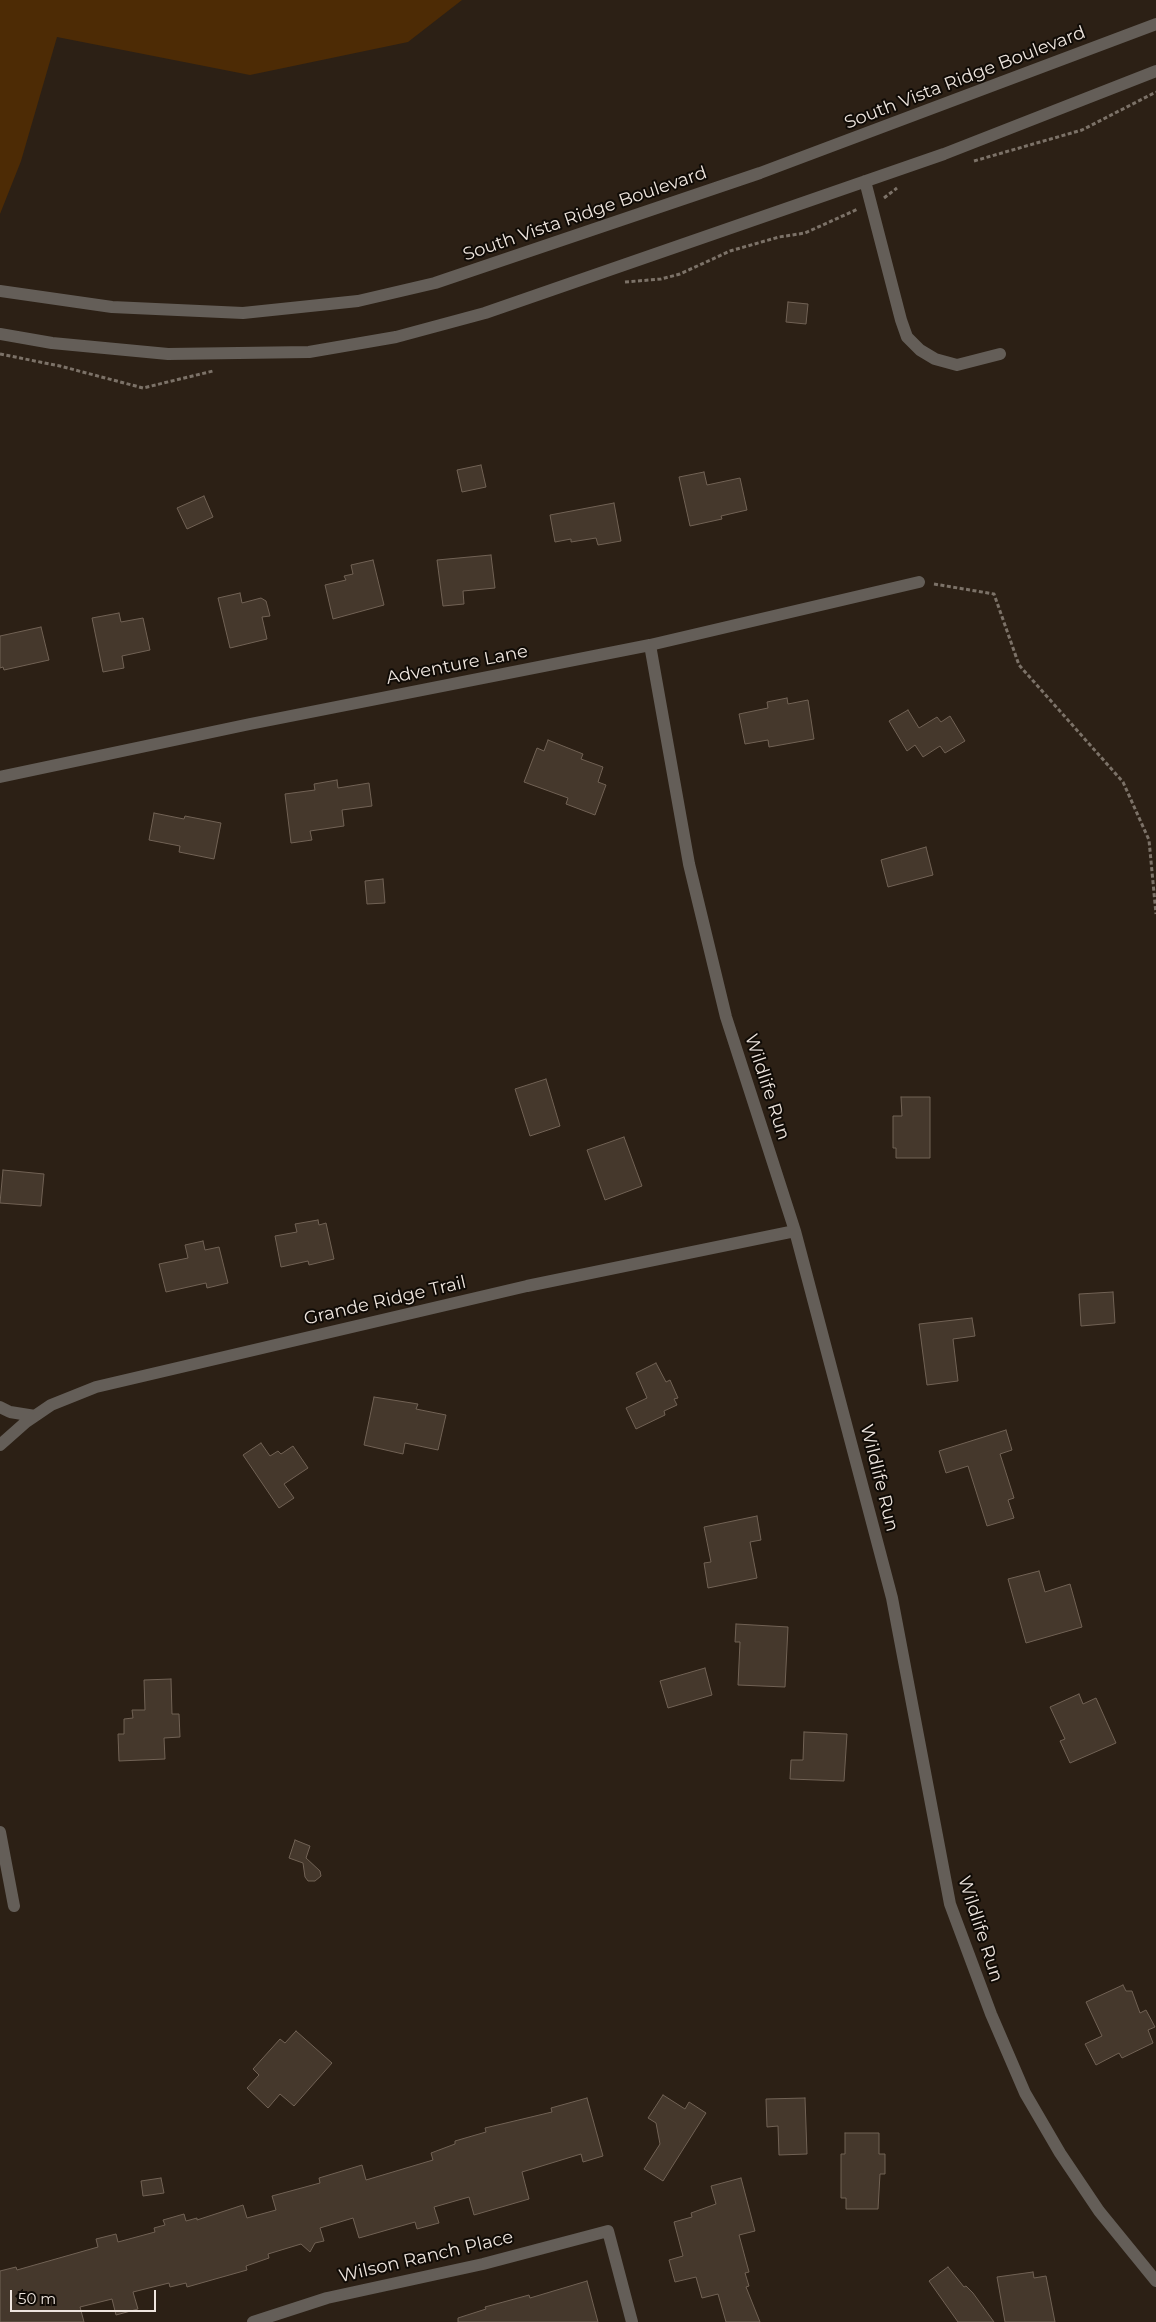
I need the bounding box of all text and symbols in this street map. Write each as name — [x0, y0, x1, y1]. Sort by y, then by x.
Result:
street label: South Vista Ridge Boulevard — [841, 22, 1089, 134]
street label: South Vista Ridge Boulevard — [460, 162, 710, 266]
street label: Adventure Lane — [384, 641, 530, 689]
street label: Wildlife Run — [740, 1031, 794, 1143]
street label: Grande Ridge Trail — [302, 1272, 468, 1330]
street label: Wildlife Run — [855, 1422, 903, 1534]
street label: Wildlife Run — [953, 1873, 1007, 1985]
street label: Wilson Ranch Place — [337, 2226, 515, 2288]
scale bar — [12, 2280, 159, 2312]
text: 50 m — [18, 2289, 56, 2308]

